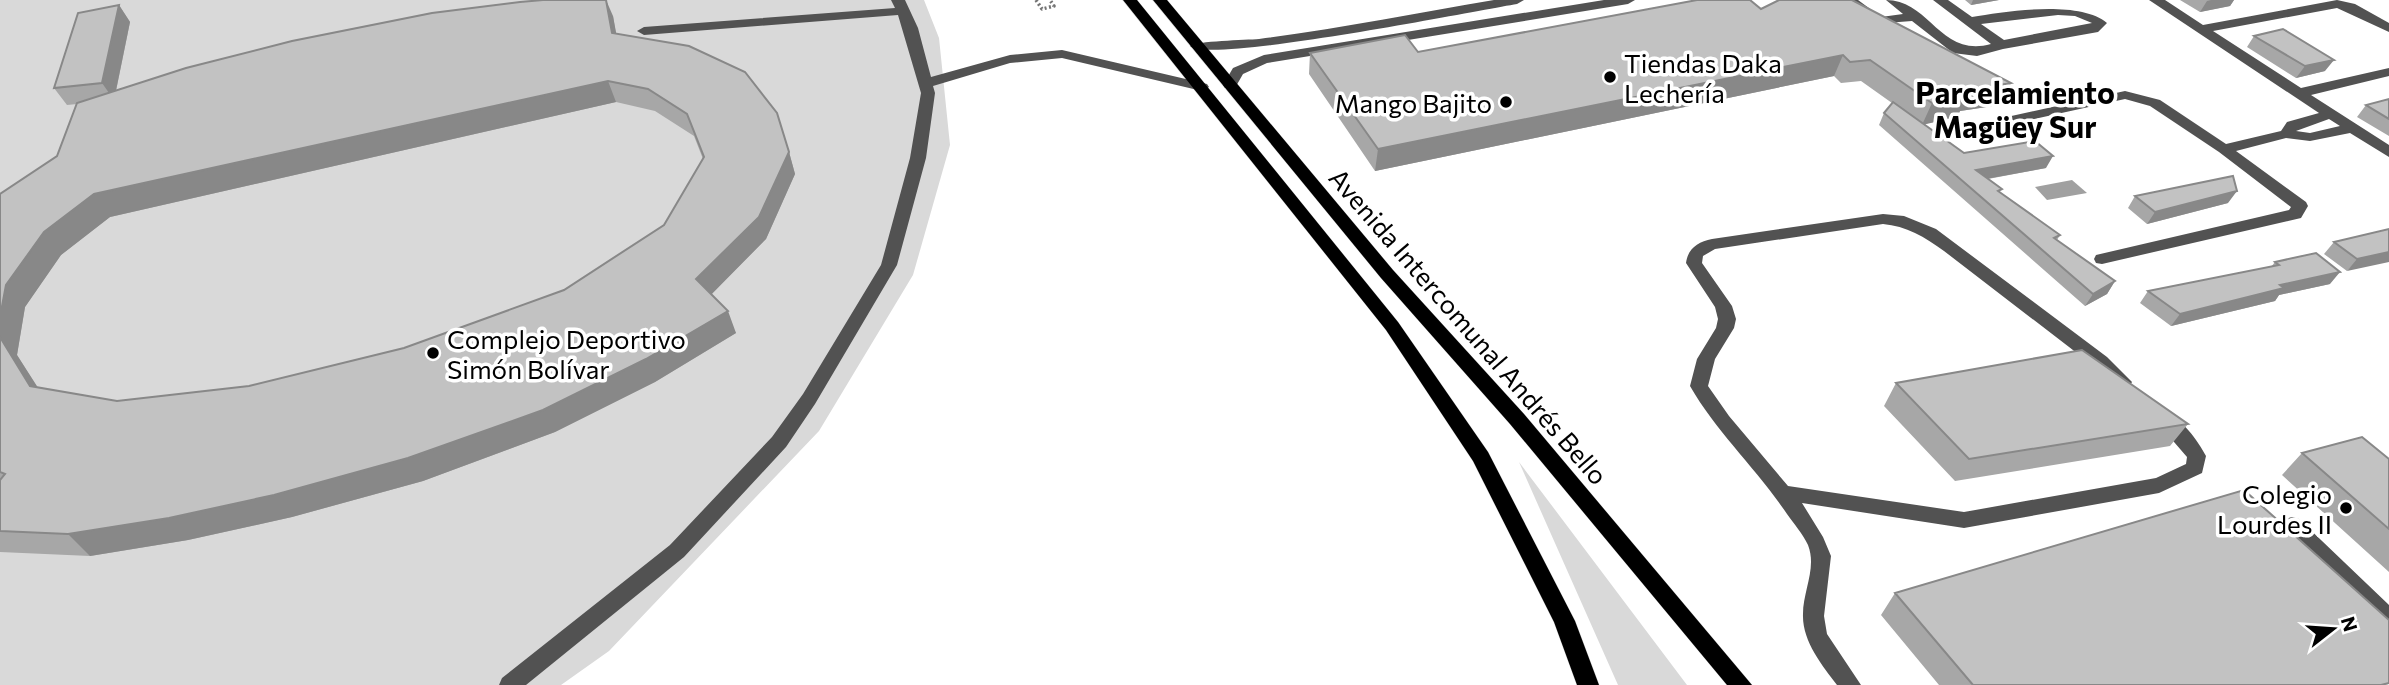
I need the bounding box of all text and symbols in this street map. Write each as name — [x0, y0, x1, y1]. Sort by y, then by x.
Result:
place label: Tiendas Daka Lechería — [1624, 47, 1782, 108]
marker: Tiendas Daka Lechería — [1602, 69, 1618, 85]
district label: Parcelamiento Magüey Sur — [1915, 73, 2115, 144]
place label: Mango Bajito — [1335, 87, 1492, 118]
marker: Mango Bajito — [1498, 94, 1514, 110]
street label: Avenida Intercomunal Andrés Bello — [1323, 162, 1615, 490]
place label: Complejo Deportivo Simón Bolívar — [447, 323, 686, 384]
marker: Complejo Deportivo Simón Bolívar — [425, 345, 441, 361]
place label: Colegio Lourdes II — [2217, 478, 2332, 539]
marker: Colegio Lourdes II — [2338, 500, 2354, 516]
north arrow — [2298, 594, 2368, 664]
text: N — [2337, 614, 2363, 634]

